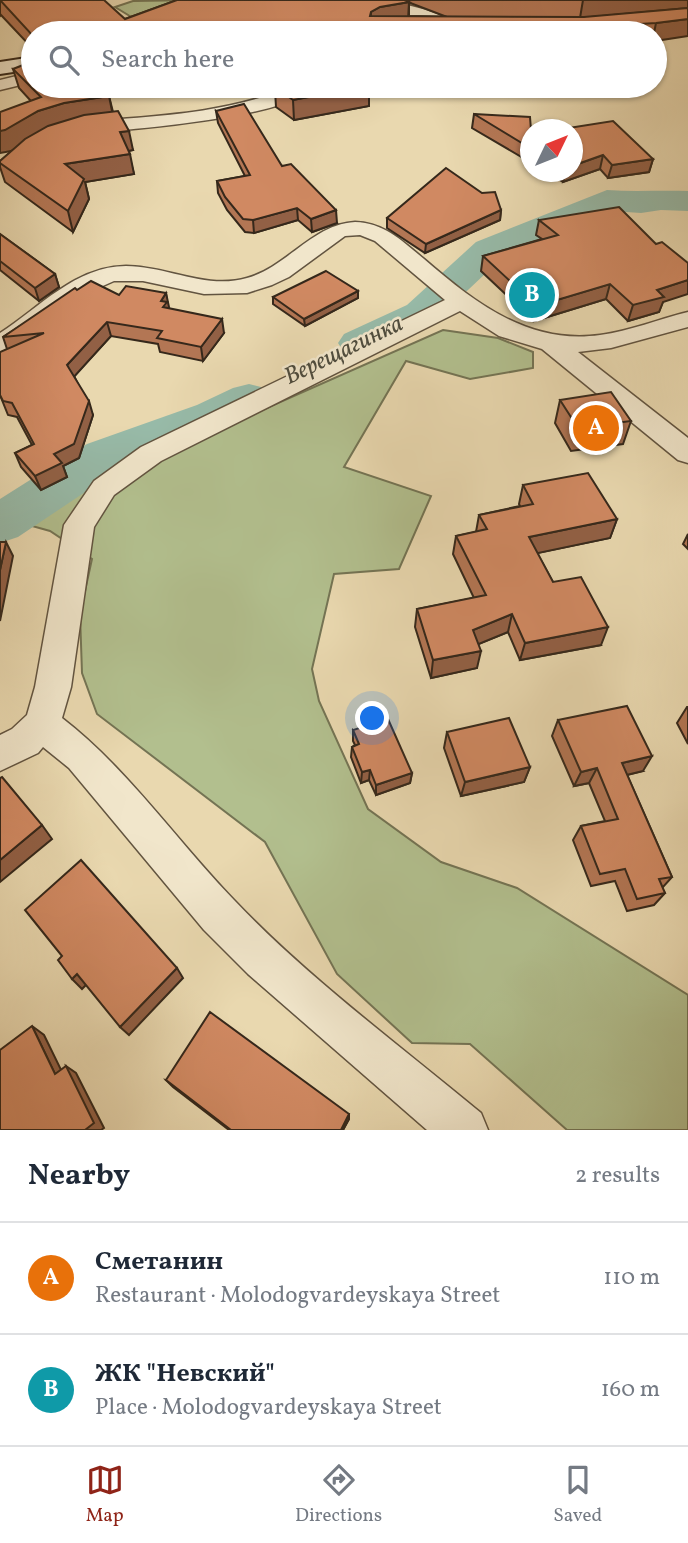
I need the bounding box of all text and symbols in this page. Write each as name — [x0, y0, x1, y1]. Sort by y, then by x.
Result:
search box — [21, 21, 667, 98]
icon: search — [45, 41, 83, 79]
text: Search here — [101, 42, 234, 78]
north arrow — [520, 119, 583, 182]
pin: B — [509, 269, 555, 321]
water label: Верещагинка — [279, 308, 409, 394]
pin: A — [573, 402, 619, 454]
your location — [355, 701, 389, 735]
text: Nearby — [28, 1155, 130, 1197]
text: 2 results — [575, 1160, 660, 1192]
text: Сметанин — [95, 1244, 223, 1280]
text: A — [43, 1262, 59, 1294]
text: 110 m — [603, 1262, 660, 1294]
text: Restaurant · Molodogvardeyskaya Street — [95, 1280, 500, 1312]
text: ЖК "Невский" — [95, 1356, 275, 1392]
text: B — [43, 1374, 59, 1406]
text: 160 m — [601, 1374, 660, 1406]
text: Place · Molodogvardeyskaya Street — [95, 1392, 442, 1424]
tab: Map — [86, 1461, 124, 1529]
tab: Directions — [295, 1461, 382, 1529]
tab: Saved — [553, 1461, 602, 1529]

